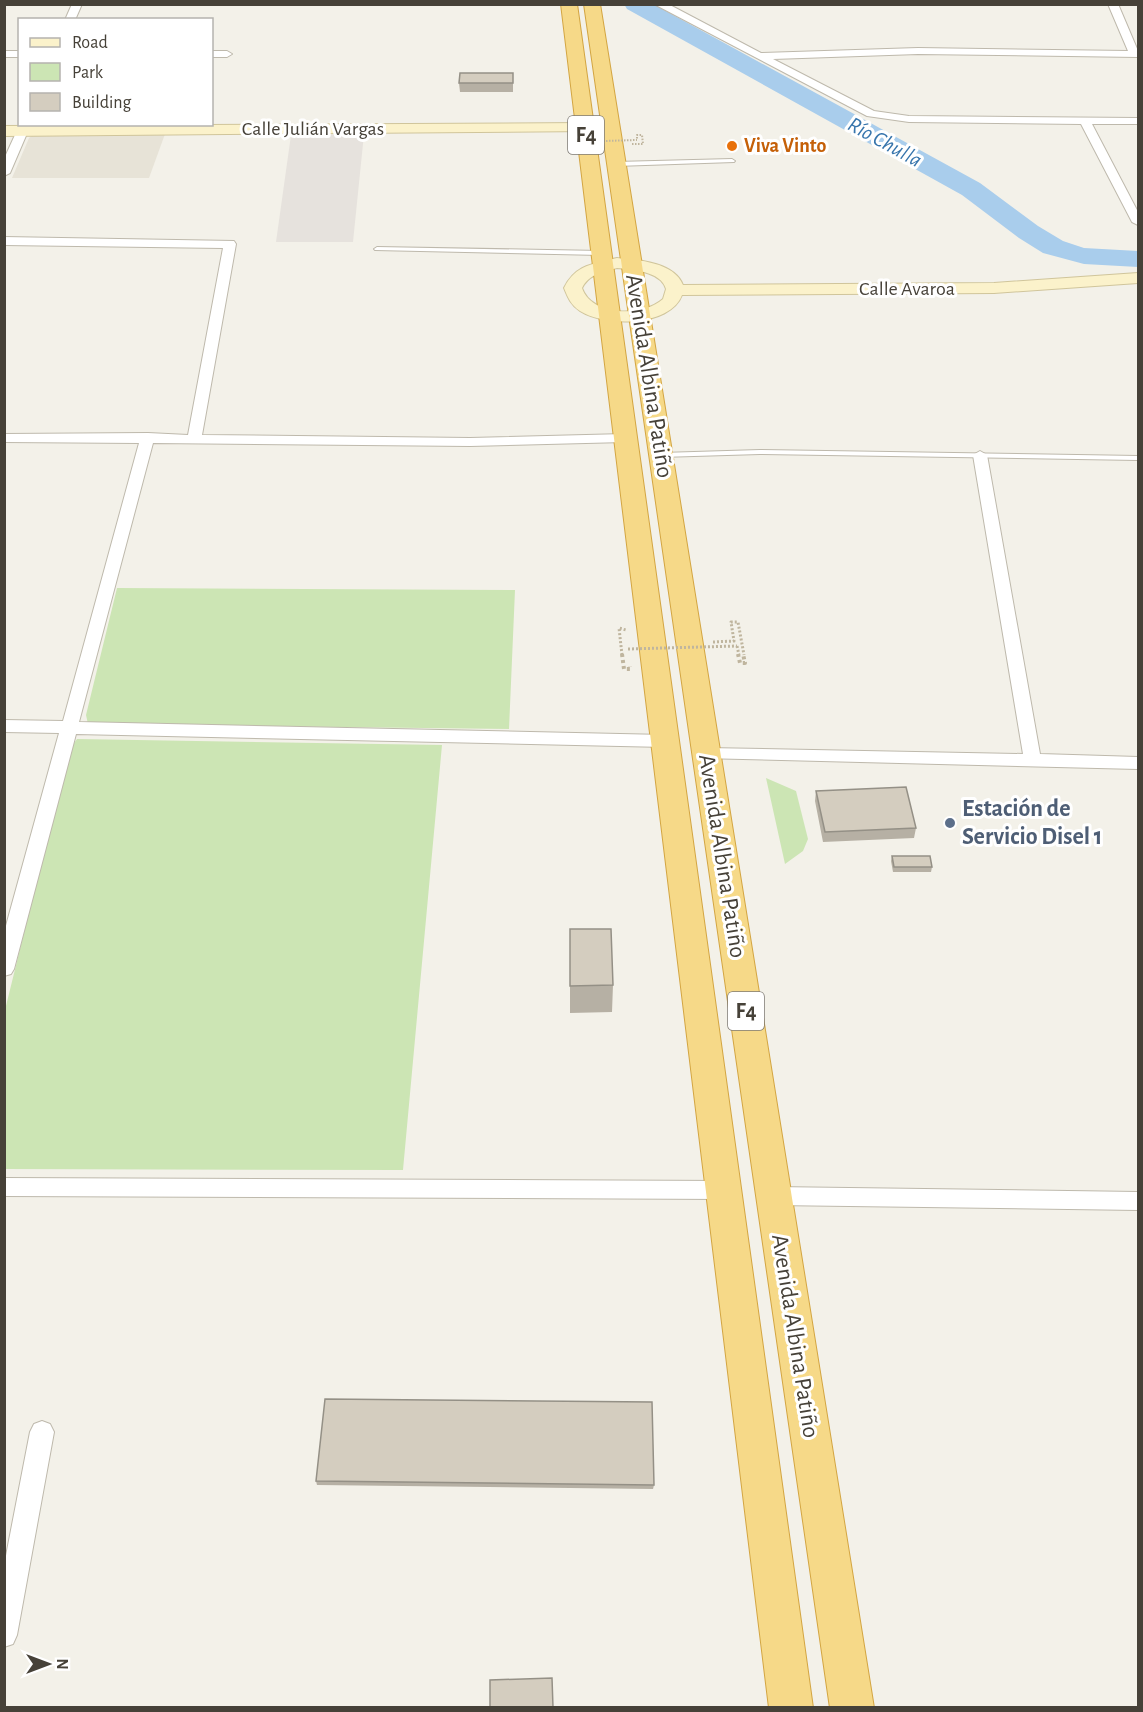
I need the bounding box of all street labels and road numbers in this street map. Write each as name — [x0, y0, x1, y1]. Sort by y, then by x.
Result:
road number: F4 — [568, 116, 604, 154]
street label: Calle Julián Vargas — [242, 119, 384, 139]
street label: Avenida Albina Patiño — [621, 272, 677, 480]
street label: Calle Avaroa — [859, 279, 955, 299]
street label: Avenida Albina Patiño — [694, 752, 750, 960]
road number: F4 — [728, 992, 764, 1030]
street label: Avenida Albina Patiño — [767, 1232, 823, 1440]

